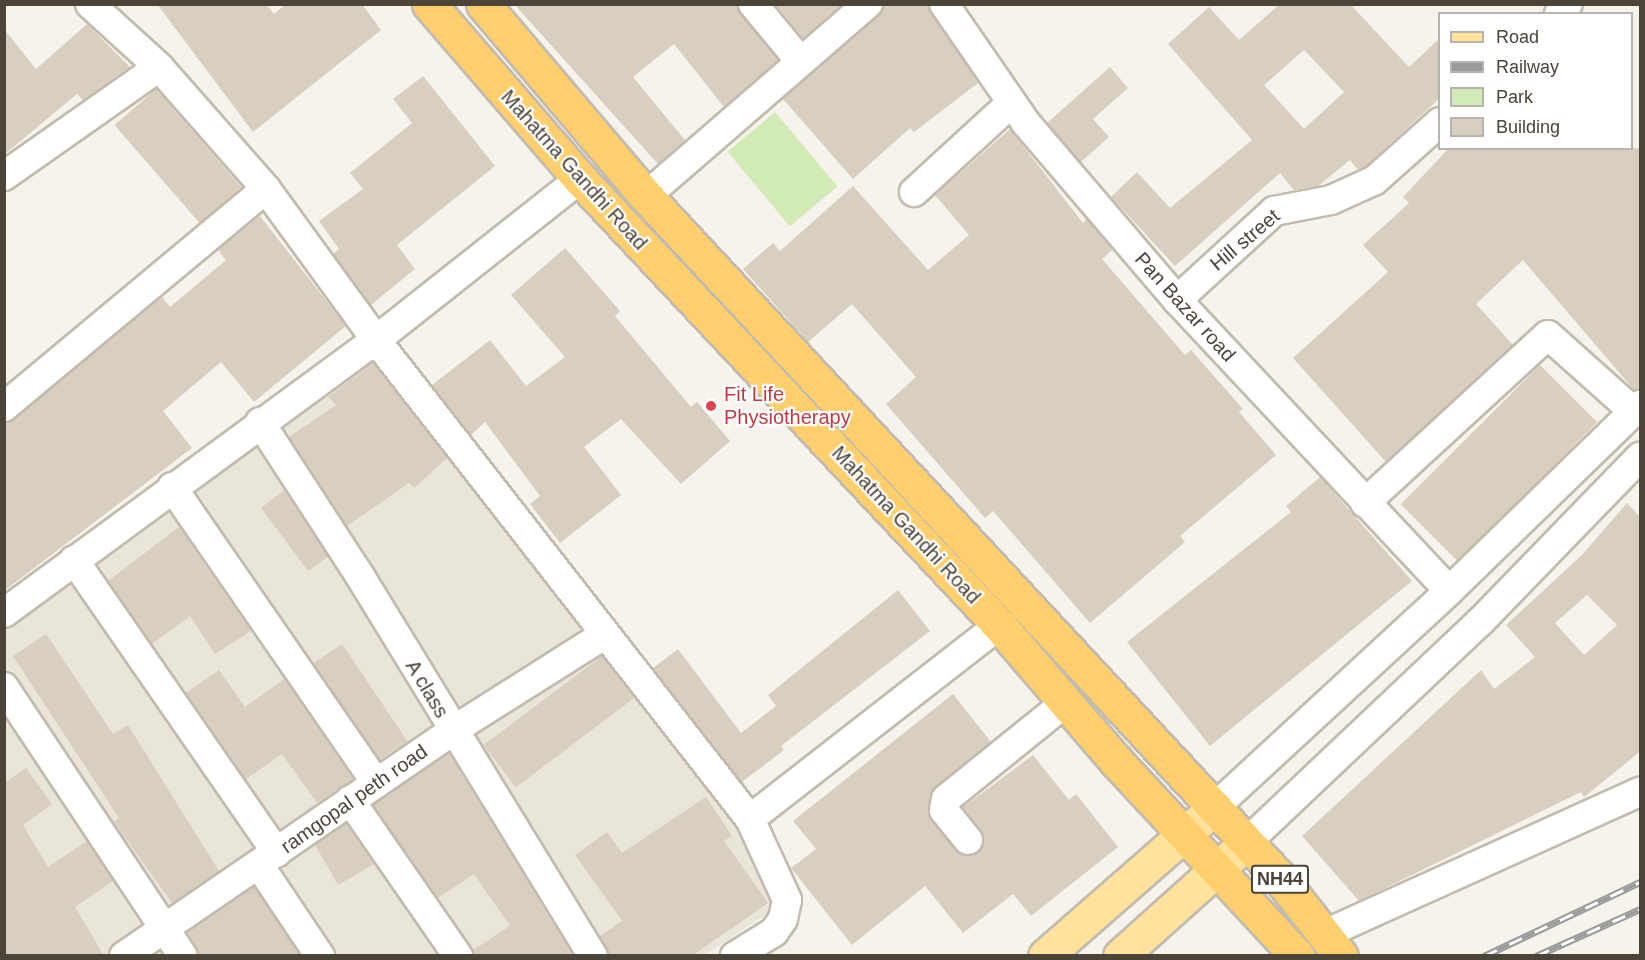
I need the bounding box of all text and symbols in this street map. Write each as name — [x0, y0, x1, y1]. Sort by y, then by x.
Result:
legend — [1438, 12, 1633, 150]
text: Road — [1496, 27, 1539, 47]
text: Railway — [1496, 57, 1559, 77]
street label: Mahatma Gandhi Road — [496, 85, 652, 255]
text: Park — [1496, 87, 1533, 107]
text: Building — [1496, 117, 1560, 137]
street label: Hill street — [1205, 204, 1285, 276]
street label: Pan Bazar road — [1130, 247, 1240, 367]
place label: Fit Life Physiotherapy — [724, 382, 851, 429]
marker: Fit Life Physiotherapy — [702, 397, 720, 415]
street label: Mahatma Gandhi Road — [827, 441, 985, 609]
street label: A class — [400, 655, 454, 723]
street label: ramgopal peth road — [276, 739, 432, 859]
road number: NH44 — [1250, 864, 1310, 894]

